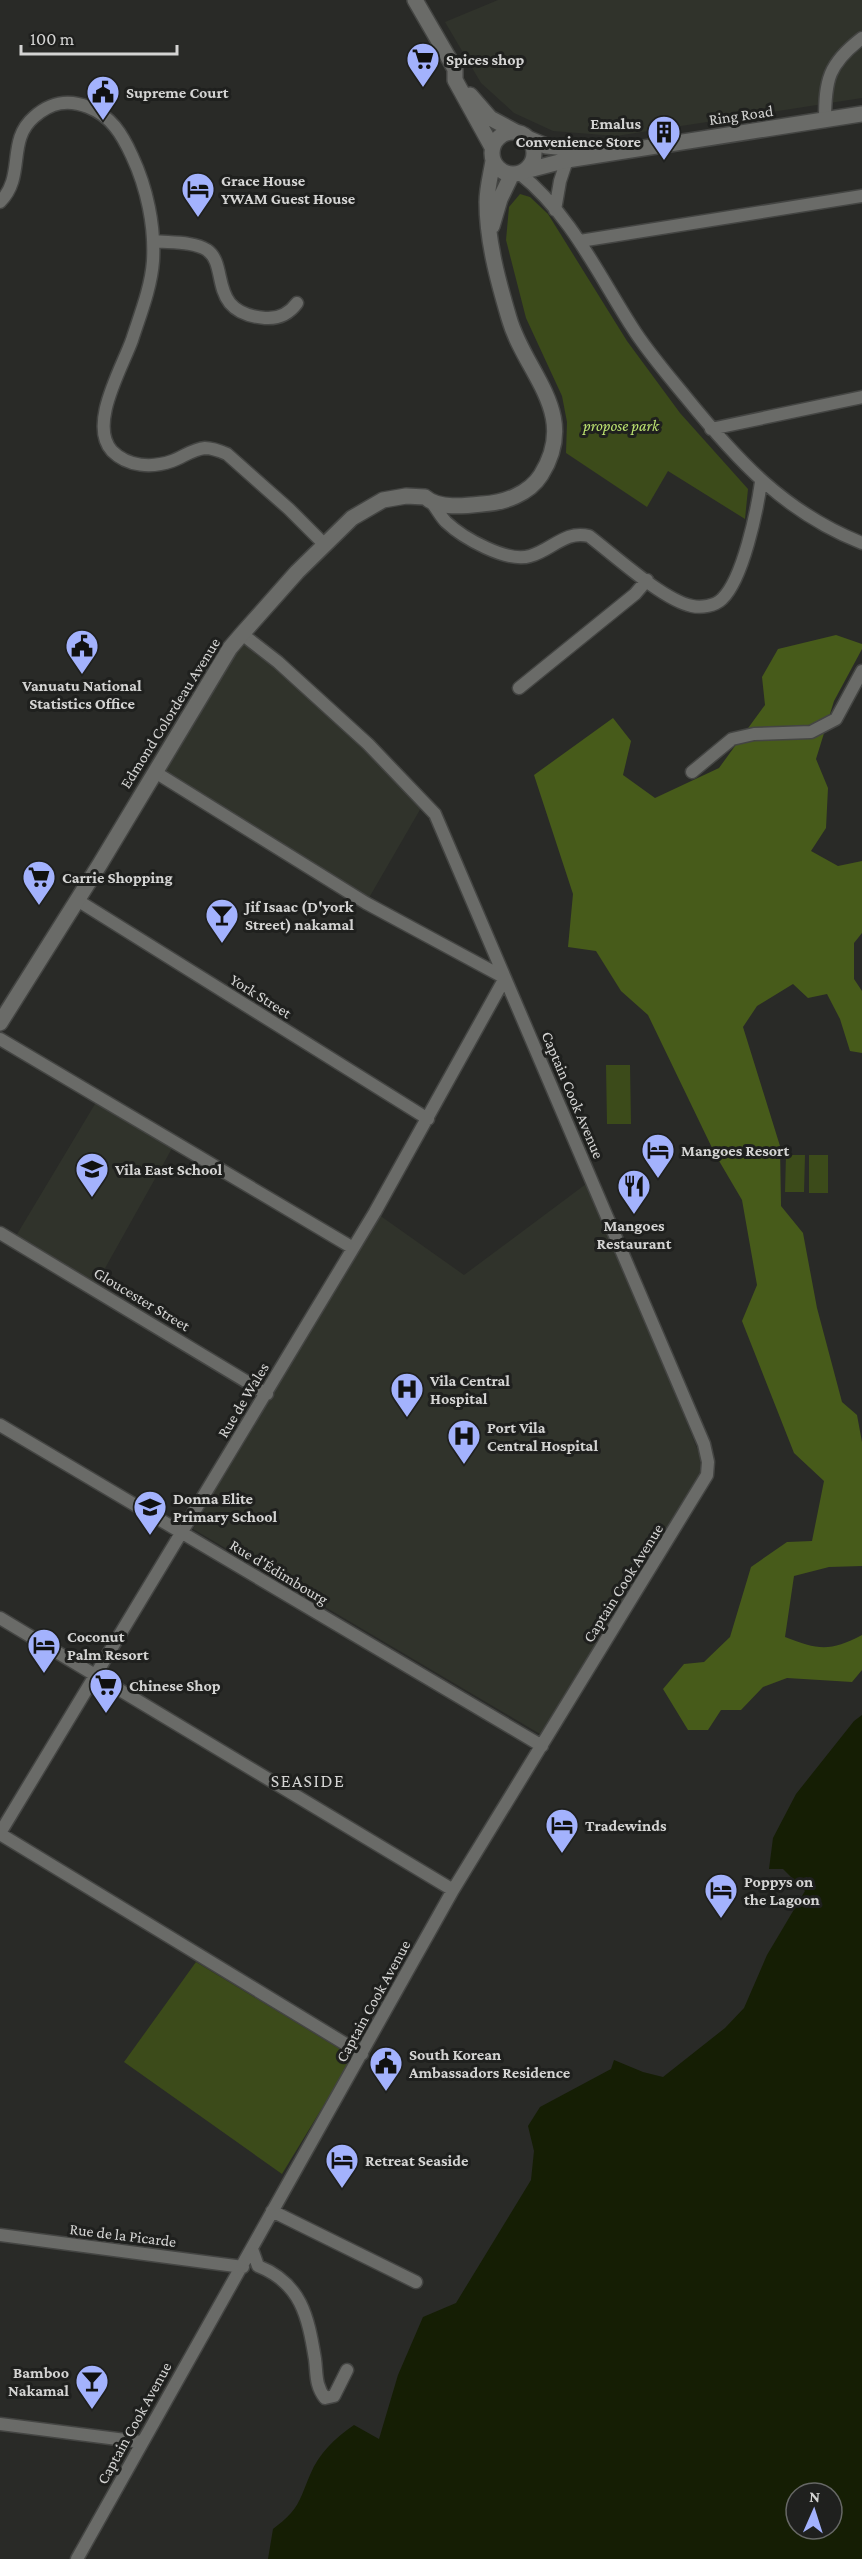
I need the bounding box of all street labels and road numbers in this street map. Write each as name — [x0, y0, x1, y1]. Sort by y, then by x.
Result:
street label: Ring Road — [708, 102, 775, 129]
street label: Edmond Colordeau Avenue — [117, 635, 223, 791]
street label: York Street — [227, 971, 295, 1022]
street label: Captain Cook Avenue — [538, 1029, 608, 1162]
street label: Gloucester Street — [91, 1264, 194, 1335]
street label: Rue de Wales — [214, 1359, 272, 1441]
street label: Captain Cook Avenue — [580, 1521, 667, 1646]
street label: Rue d'Édimbourg — [226, 1536, 331, 1609]
street label: Captain Cook Avenue — [332, 1937, 414, 2065]
street label: Rue de la Picarde — [69, 2220, 177, 2250]
street label: Captain Cook Avenue — [93, 2359, 175, 2487]

